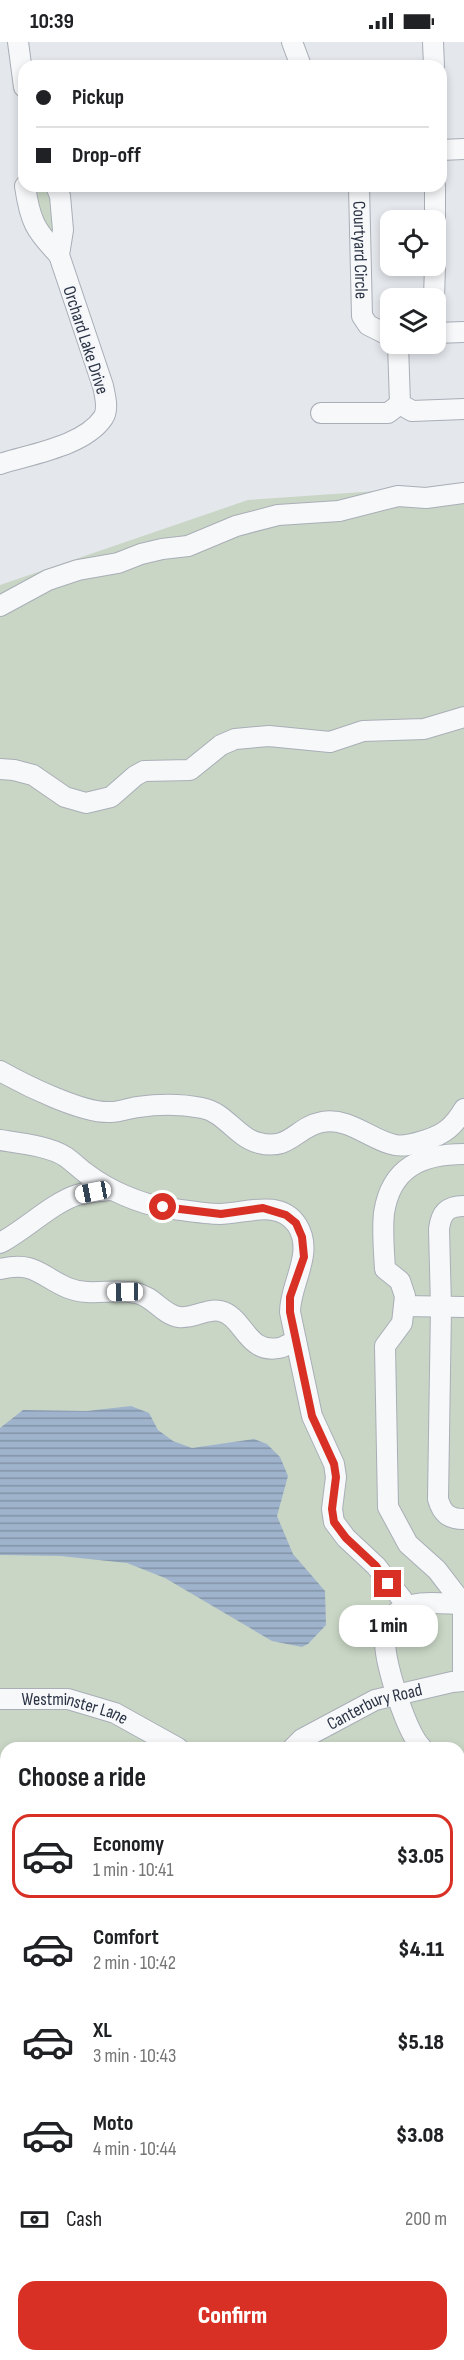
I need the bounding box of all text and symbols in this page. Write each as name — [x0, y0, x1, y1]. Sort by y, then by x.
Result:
text: 10:39 — [30, 8, 74, 35]
text: Pickup — [72, 84, 124, 111]
text: Drop-off — [72, 142, 141, 169]
street label: Courtyard Circle — [348, 201, 372, 299]
map controls — [380, 210, 446, 354]
button: locate — [380, 210, 446, 276]
street label: Orchard Lake Drive — [58, 283, 113, 397]
button: layers — [380, 288, 446, 354]
car — [74, 1180, 112, 1204]
route start — [149, 1193, 176, 1220]
car — [107, 1283, 143, 1301]
route end — [374, 1570, 401, 1597]
callout: 1 min — [338, 1605, 438, 1647]
text: 1 min — [369, 1614, 408, 1638]
street label: Canterbury Road — [323, 1679, 424, 1735]
street label: Westminster Lane — [22, 1689, 132, 1729]
text: Choose a ride — [18, 1762, 146, 1794]
icon: car — [21, 1829, 75, 1883]
text: Economy — [93, 1831, 164, 1858]
text: $3.05 — [397, 1843, 444, 1870]
text: 1 min · 10:41 — [93, 1858, 174, 1882]
icon: car — [21, 1922, 75, 1976]
text: Comfort — [93, 1924, 159, 1951]
text: $4.11 — [398, 1936, 444, 1963]
text: 2 min · 10:42 — [93, 1951, 176, 1975]
icon: car — [21, 2015, 75, 2069]
text: XL — [93, 2017, 112, 2044]
text: $5.18 — [397, 2029, 444, 2056]
text: 3 min · 10:43 — [93, 2044, 176, 2068]
icon: car — [21, 2108, 75, 2162]
text: Moto — [93, 2110, 133, 2137]
text: $3.08 — [396, 2122, 444, 2149]
text: 4 min · 10:44 — [93, 2137, 176, 2161]
icon: cash — [18, 2203, 51, 2236]
text: Cash — [66, 2206, 102, 2233]
text: 200 m — [405, 2207, 447, 2231]
button: Confirm — [18, 2281, 447, 2350]

